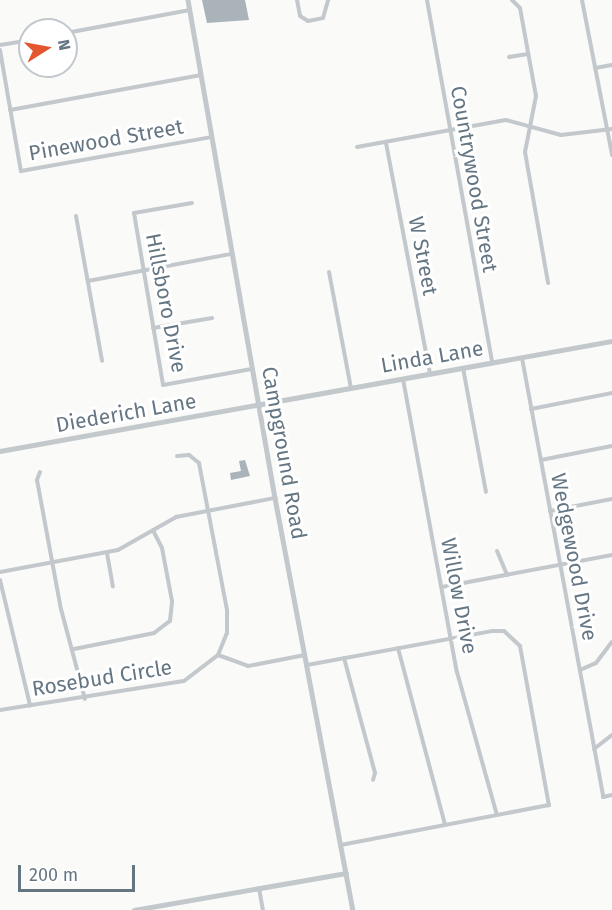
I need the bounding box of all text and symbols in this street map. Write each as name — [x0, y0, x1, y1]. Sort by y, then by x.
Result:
north arrow — [18, 18, 78, 78]
text: N — [54, 38, 75, 52]
street label: Countrywood Street — [445, 84, 503, 274]
street label: Pinewood Street — [27, 114, 185, 166]
street label: W Street — [403, 214, 443, 298]
street label: Hillsboro Drive — [140, 231, 192, 375]
street label: Linda Lane — [379, 336, 485, 378]
street label: Campground Road — [256, 365, 312, 541]
street label: Diederich Lane — [54, 388, 198, 438]
street label: Wedgewood Drive — [545, 471, 603, 643]
street label: Willow Drive — [435, 536, 483, 656]
street label: Rosebud Circle — [30, 654, 174, 702]
scale bar — [21, 853, 138, 891]
text: 200 m — [29, 864, 78, 886]

